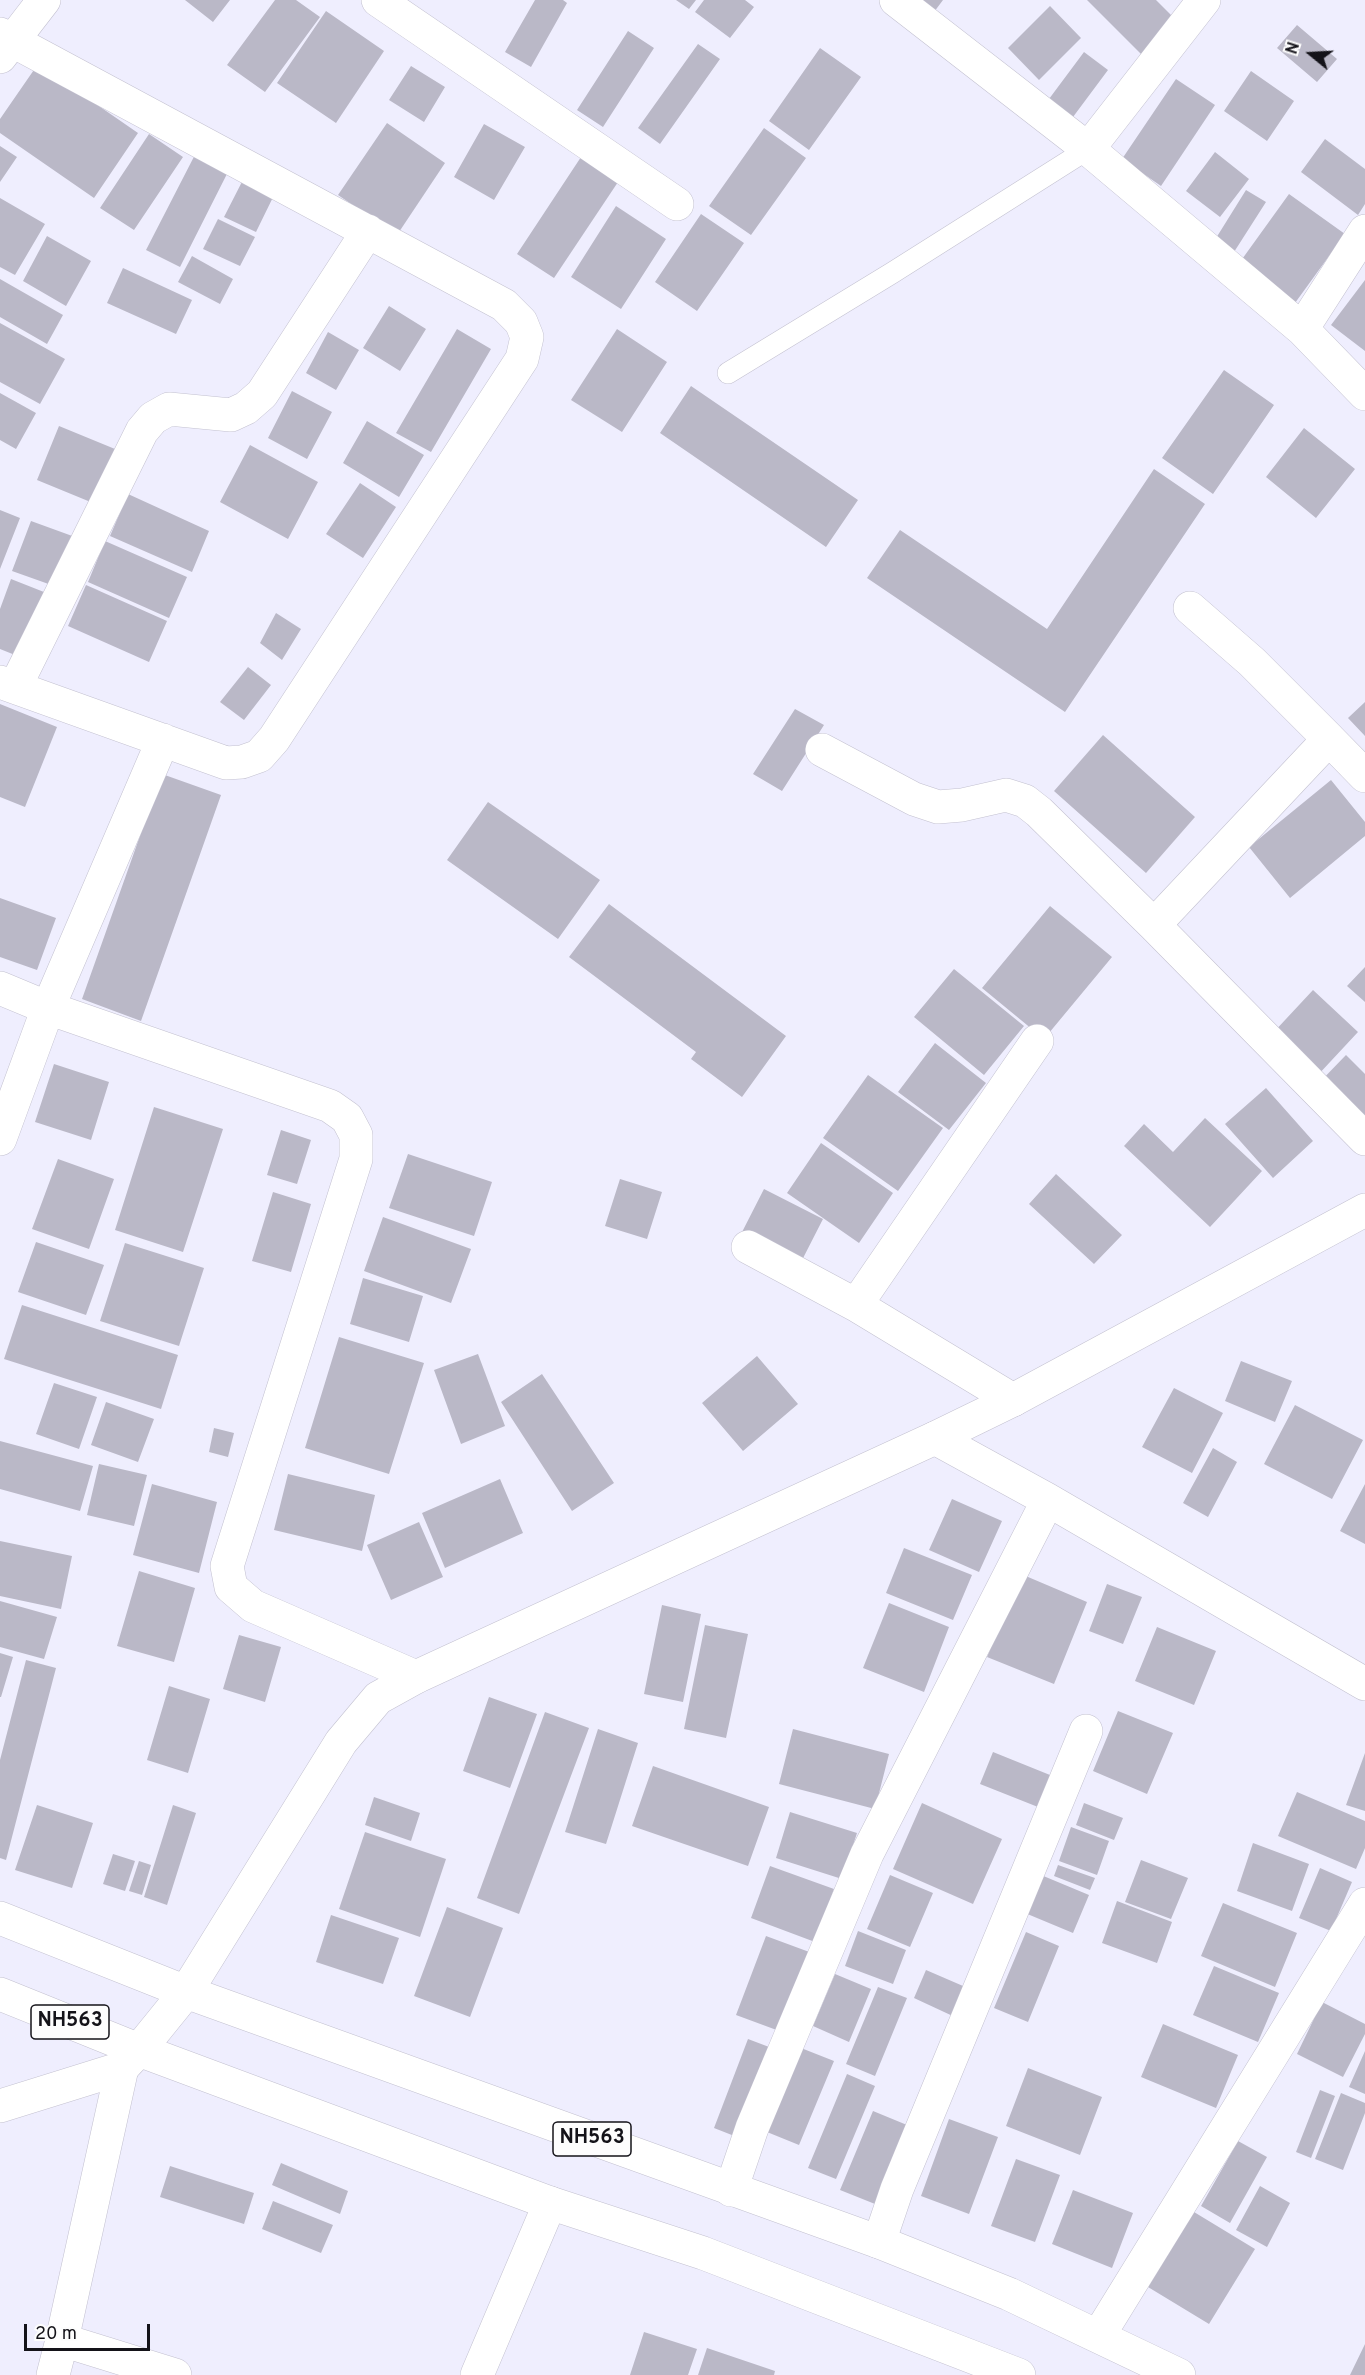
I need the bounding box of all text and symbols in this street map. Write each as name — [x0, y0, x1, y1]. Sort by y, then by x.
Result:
north arrow — [1281, 24, 1341, 84]
text: N — [1283, 40, 1305, 57]
road number: NH563 — [31, 2005, 109, 2039]
road number: NH563 — [553, 2122, 631, 2156]
scale bar — [27, 2312, 153, 2350]
text: 20 m — [35, 2323, 77, 2346]

